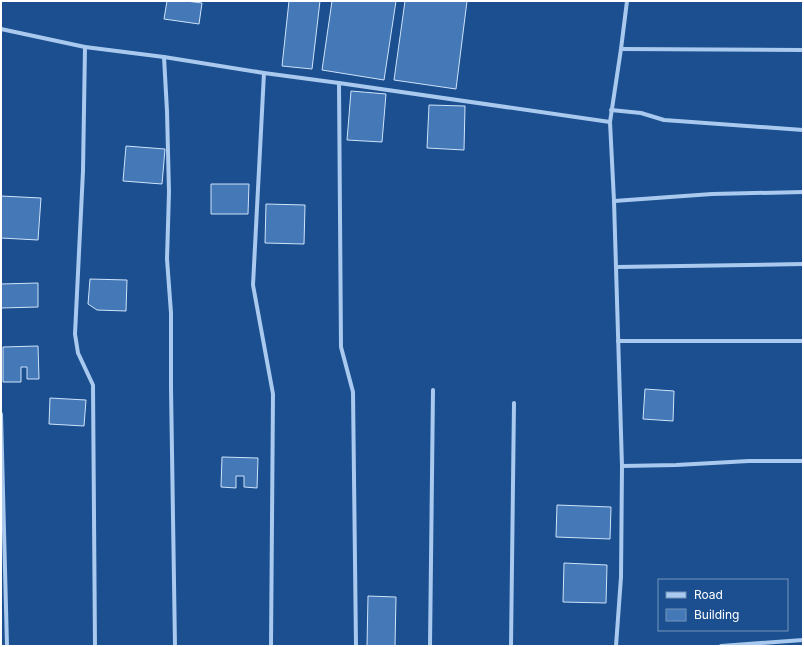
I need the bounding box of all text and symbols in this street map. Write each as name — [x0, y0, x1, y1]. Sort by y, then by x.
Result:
legend — [658, 579, 788, 631]
text: Road — [694, 587, 723, 602]
text: Building — [694, 607, 739, 622]

